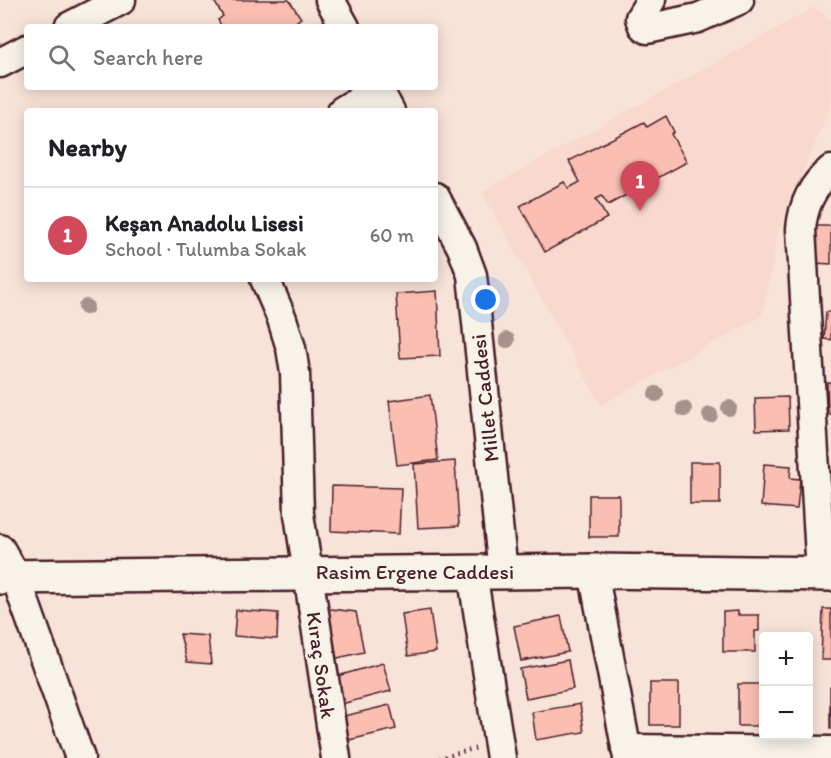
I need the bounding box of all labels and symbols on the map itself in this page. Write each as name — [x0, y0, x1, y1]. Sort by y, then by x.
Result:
pin: 1 — [620, 162, 660, 211]
your location — [471, 285, 500, 314]
street label: Millet Caddesi — [465, 333, 504, 463]
street label: Rasim Ergene Caddesi — [316, 559, 514, 584]
street label: Kıraç Sokak — [302, 610, 341, 720]

